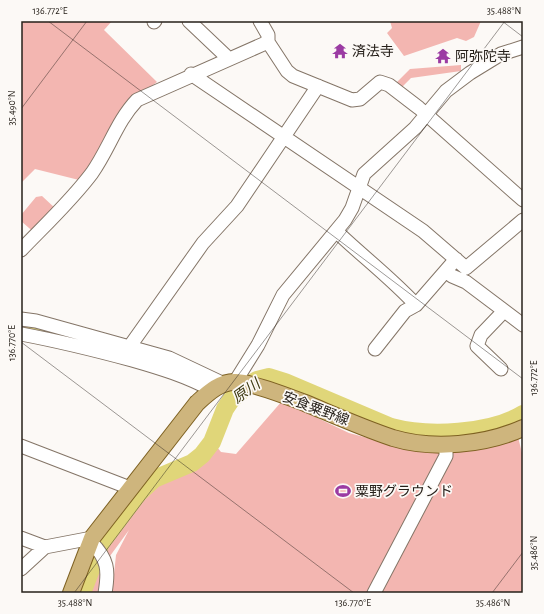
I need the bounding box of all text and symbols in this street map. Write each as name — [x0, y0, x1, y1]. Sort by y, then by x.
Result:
text: 136.772°E — [32, 6, 68, 16]
text: 35.488°N — [487, 6, 521, 16]
temple icon: 済法寺 — [331, 42, 349, 60]
place label: 済法寺 — [352, 44, 394, 59]
temple icon: 阿弥陀寺 — [434, 47, 452, 65]
place label: 阿弥陀寺 — [455, 49, 511, 64]
text: 35.490°N — [7, 90, 17, 126]
text: 136.770°E — [7, 325, 17, 361]
text: 136.772°E — [529, 360, 539, 396]
water label: 原川 — [230, 375, 264, 406]
street label: 安食粟野線 — [280, 389, 351, 428]
sports icon: 粟野グラウンド — [334, 482, 352, 500]
place label: 粟野グラウンド — [355, 484, 453, 499]
text: 35.486°N — [529, 536, 539, 570]
text: 35.488°N — [58, 598, 92, 608]
text: 136.770°E — [335, 598, 371, 608]
text: 35.486°N — [476, 598, 510, 608]

